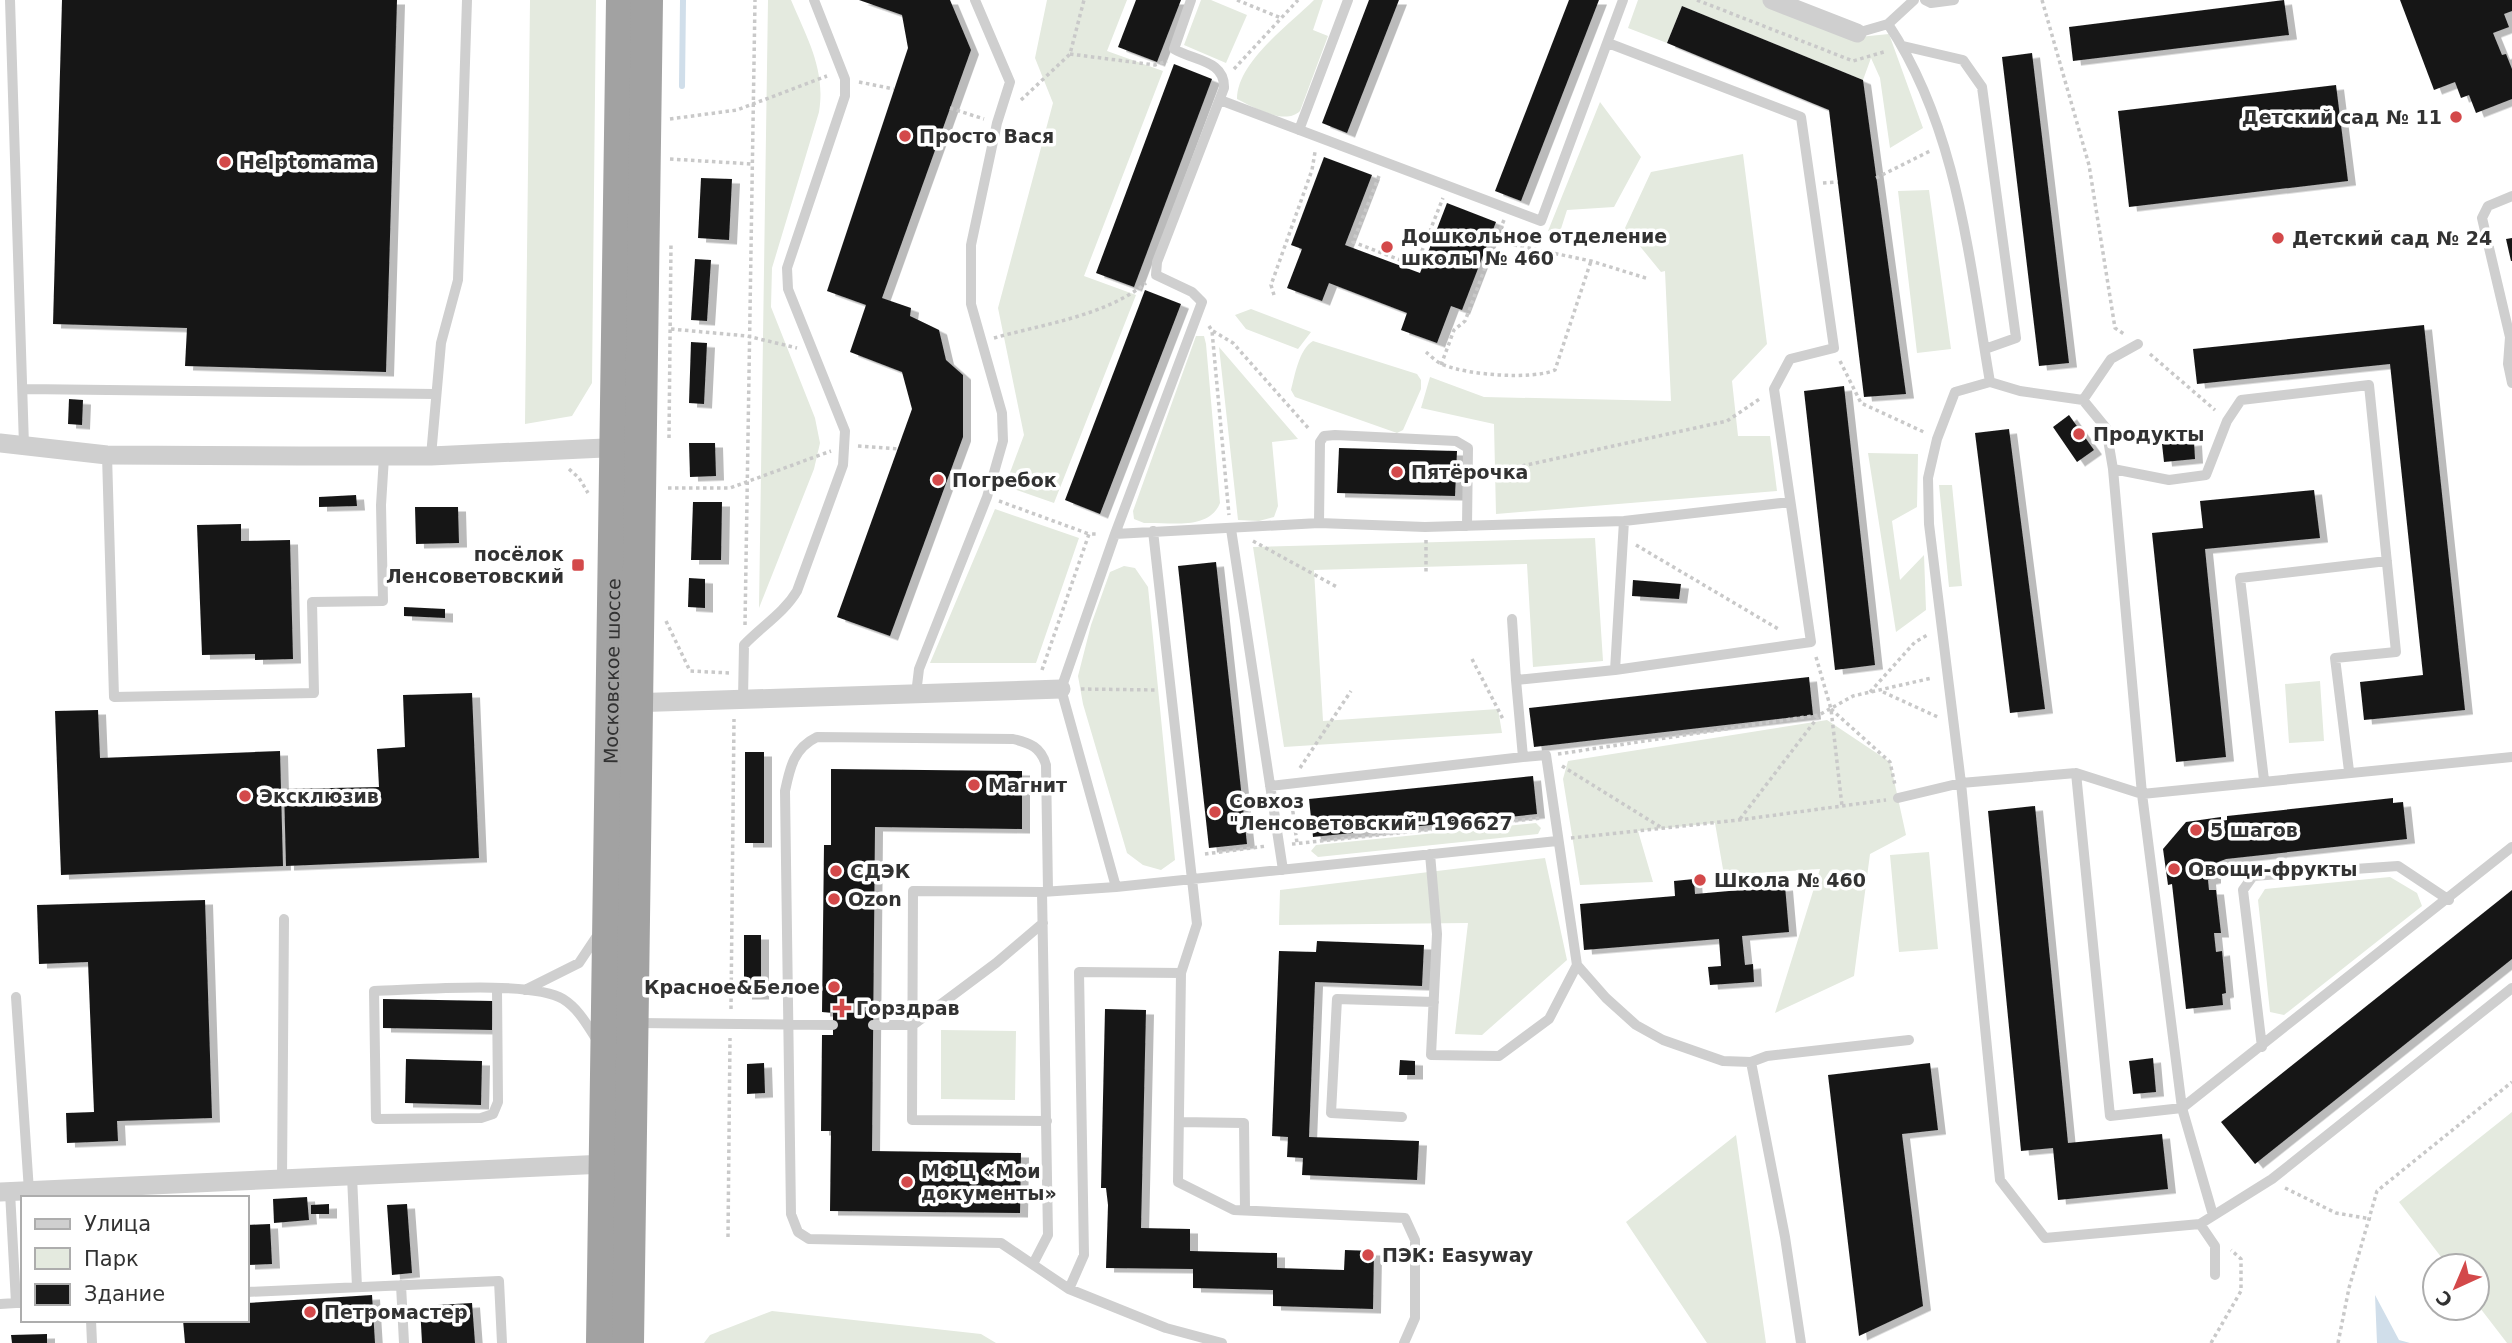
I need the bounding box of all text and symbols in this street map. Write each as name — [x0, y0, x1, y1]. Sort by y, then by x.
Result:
place label: Детский сад № 11 — [2242, 106, 2442, 128]
marker: Детский сад № 11 — [2448, 109, 2464, 125]
place label: Просто Вася — [919, 125, 1054, 147]
marker: Просто Вася — [897, 128, 913, 144]
place label: Helptomama — [239, 151, 375, 173]
marker: Helptomama — [217, 154, 233, 170]
place label: Дошкольное отделение школы № 460 — [1401, 225, 1667, 269]
place label: Детский сад № 24 — [2292, 227, 2492, 249]
marker: Детский сад № 24 — [2270, 230, 2286, 246]
marker: Дошкольное отделение школы № 460 — [1379, 239, 1395, 255]
place label: Продукты — [2093, 423, 2204, 445]
marker: Продукты — [2071, 426, 2087, 442]
place label: Пятёрочка — [1411, 461, 1528, 483]
marker: Пятёрочка — [1389, 464, 1405, 480]
place label: Погребок — [952, 469, 1057, 491]
marker: Погребок — [930, 472, 946, 488]
place label: посёлок Ленсоветовский — [386, 543, 564, 587]
marker: посёлок Ленсоветовский — [570, 557, 586, 573]
street label: Московское шоссе — [600, 578, 624, 764]
place label: Магнит — [988, 774, 1067, 796]
marker: Магнит — [966, 777, 982, 793]
place label: Эксклюзив — [259, 785, 379, 807]
marker: Эксклюзив — [237, 788, 253, 804]
place label: Совхоз "Ленсоветовский" 196627 — [1229, 790, 1513, 834]
marker: Совхоз "Ленсоветовский" 196627 — [1207, 804, 1223, 820]
place label: 5 шагов — [2210, 819, 2298, 841]
marker: 5 шагов — [2188, 822, 2204, 838]
place label: Овощи-фрукты — [2188, 858, 2357, 880]
place label: СДЭК — [850, 860, 911, 882]
marker: Овощи-фрукты — [2166, 861, 2182, 877]
marker: СДЭК — [828, 863, 844, 879]
place label: Школа № 460 — [1714, 869, 1866, 891]
marker: Школа № 460 — [1692, 872, 1708, 888]
place label: Ozon — [848, 888, 902, 910]
marker: Ozon — [826, 891, 842, 907]
place label: Красное&Белое — [644, 976, 820, 998]
marker: Красное&Белое — [826, 979, 842, 995]
place label: Горздрав — [856, 997, 960, 1019]
marker: Горздрав — [834, 1000, 850, 1016]
place label: МФЦ «Мои документы» — [921, 1160, 1057, 1204]
marker: МФЦ «Мои документы» — [899, 1174, 915, 1190]
legend — [21, 1196, 248, 1322]
text: Улица — [84, 1212, 151, 1236]
place label: ПЭК: Easyway — [1382, 1244, 1534, 1266]
text: Парк — [84, 1247, 139, 1271]
marker: ПЭК: Easyway — [1360, 1247, 1376, 1263]
north arrow — [2421, 1252, 2491, 1322]
text: Здание — [84, 1282, 165, 1306]
text: С — [2432, 1286, 2457, 1312]
place label: Петромастер — [324, 1301, 468, 1323]
marker: Петромастер — [302, 1304, 318, 1320]

